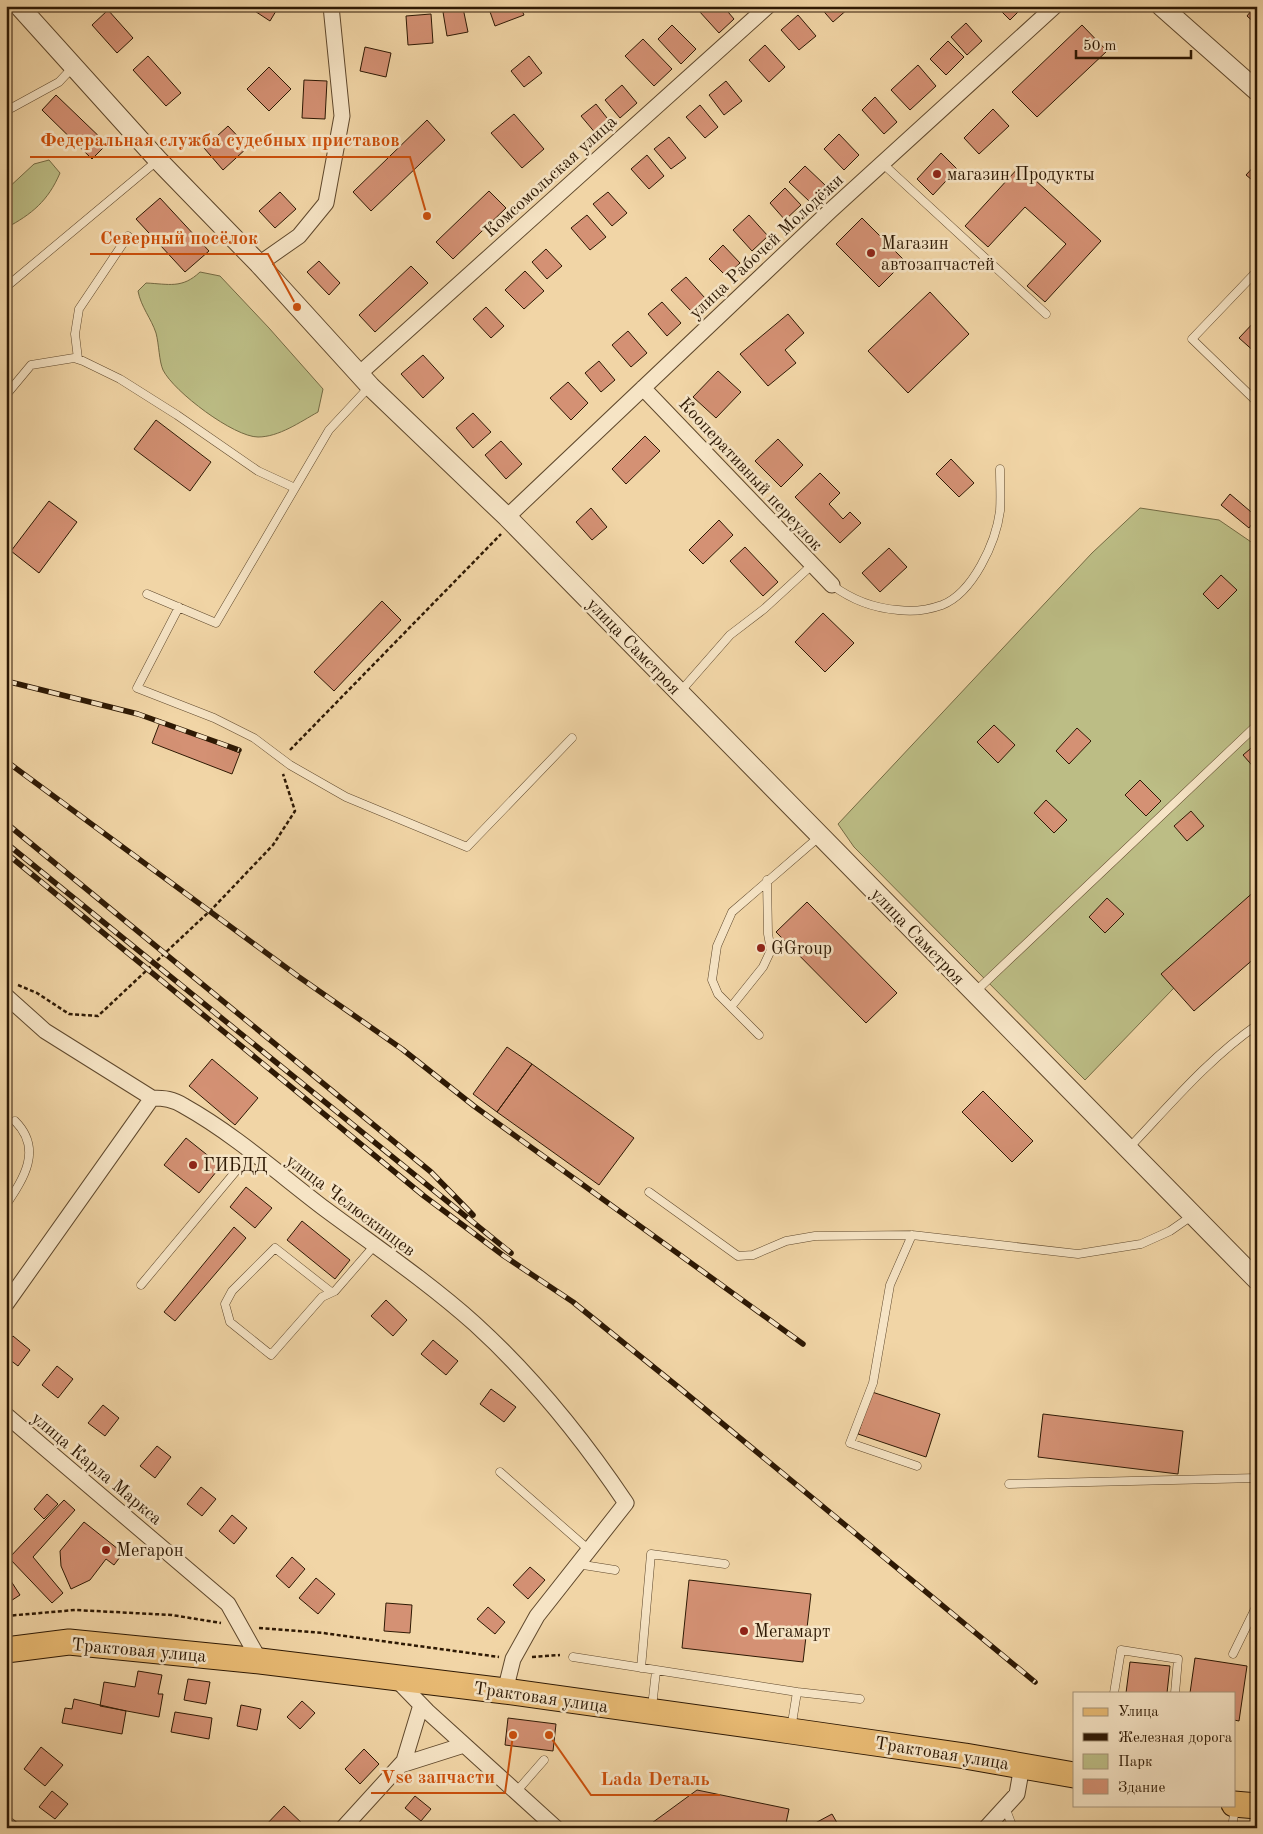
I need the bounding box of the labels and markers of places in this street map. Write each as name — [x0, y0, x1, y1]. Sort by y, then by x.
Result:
callout: Федеральная служба судебных приставов — [30, 123, 410, 157]
place label: магазин Продукты — [947, 166, 1095, 184]
marker: магазин Продукты — [931, 168, 943, 180]
callout: Северный посёлок — [90, 220, 268, 254]
place label: Магазин автозапчастей — [881, 235, 995, 274]
marker: Магазин автозапчастей — [865, 247, 877, 259]
place label: GGroup — [771, 940, 832, 958]
marker: GGroup — [755, 942, 767, 954]
place label: ГИБДД — [203, 1157, 268, 1175]
marker: ГИБДД — [187, 1159, 199, 1171]
place label: Мегарон — [116, 1542, 184, 1560]
marker: Мегарон — [100, 1544, 112, 1556]
place label: Мегамарт — [754, 1623, 831, 1641]
marker: Мегамарт — [738, 1625, 750, 1637]
callout: Vse запчасти — [371, 1759, 505, 1793]
callout: Lada Dеталь — [591, 1761, 720, 1795]

